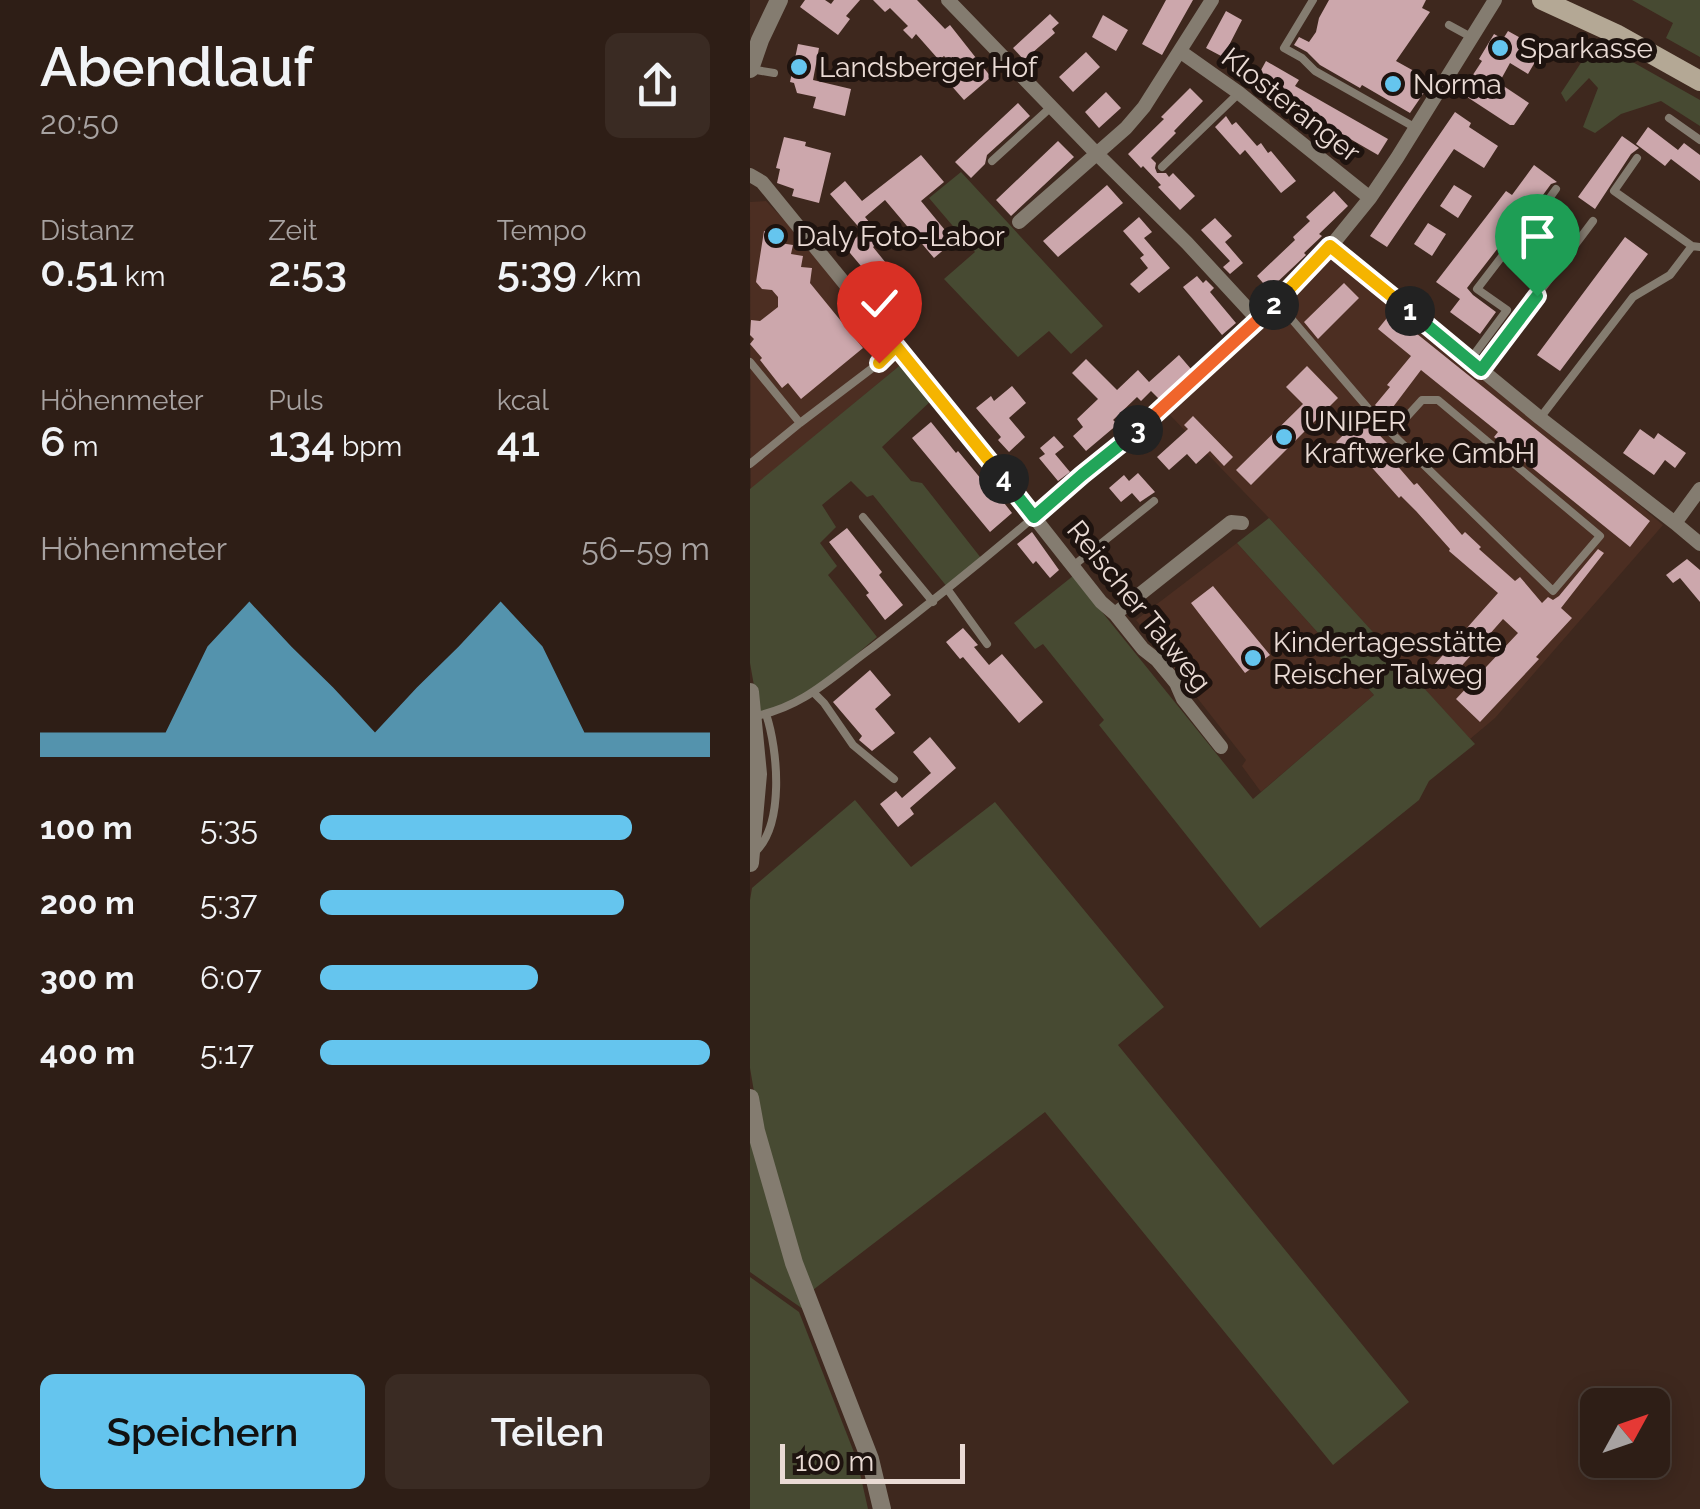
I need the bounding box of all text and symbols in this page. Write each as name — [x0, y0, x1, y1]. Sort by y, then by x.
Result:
place label: Sparkasse — [1520, 32, 1653, 65]
button: share — [605, 33, 710, 138]
text: Abendlauf — [40, 34, 313, 99]
marker: Sparkasse — [1489, 37, 1511, 59]
street label: Klosteranger — [1215, 41, 1367, 169]
place label: Landsberger Hof — [819, 51, 1039, 84]
marker: Landsberger Hof — [788, 56, 810, 78]
place label: Norma — [1413, 68, 1502, 101]
marker: Norma — [1382, 73, 1404, 95]
text: 20:50 — [40, 104, 119, 141]
pin — [1495, 194, 1580, 297]
icon: arrive — [1510, 209, 1565, 264]
text: Distanz — [40, 214, 134, 247]
text: Zeit — [268, 214, 317, 247]
text: Tempo — [497, 214, 587, 247]
place label: Daly Foto-Labor — [796, 220, 1005, 253]
marker: Daly Foto-Labor — [765, 225, 787, 247]
text: 0.51 — [40, 247, 118, 296]
text: 2:53 — [268, 247, 347, 296]
text: 5:39 — [497, 247, 577, 296]
text: km — [118, 260, 165, 293]
text: /km — [577, 260, 642, 293]
pin — [837, 261, 922, 364]
icon: check — [852, 276, 907, 331]
pin: 2 — [1249, 280, 1299, 330]
pin: 1 — [1385, 286, 1435, 336]
text: 2 — [1266, 288, 1282, 321]
text: 1 — [1403, 294, 1417, 327]
text: Höhenmeter — [40, 384, 204, 417]
text: Puls — [268, 384, 324, 417]
text: kcal — [497, 384, 549, 417]
pin: 3 — [1113, 405, 1163, 455]
place label: UNIPER Kraftwerke GmbH — [1304, 405, 1535, 470]
text: 3 — [1130, 413, 1146, 446]
text: 6 — [40, 417, 66, 466]
text: 134 — [268, 417, 335, 466]
text: 41 — [497, 417, 540, 466]
marker: UNIPER Kraftwerke GmbH — [1273, 426, 1295, 448]
text: m — [66, 430, 98, 463]
text: bpm — [335, 430, 402, 463]
pin: 4 — [979, 454, 1029, 504]
text: 4 — [996, 462, 1012, 495]
street label: Reischer Talweg — [1060, 514, 1218, 698]
text: Höhenmeter — [40, 530, 227, 567]
text: 56–59 m — [581, 530, 710, 567]
place label: Kindertagesstätte Reischer Talweg — [1273, 626, 1502, 691]
marker: Kindertagesstätte Reischer Talweg — [1242, 647, 1264, 669]
text: 100 m — [40, 809, 133, 846]
text: 5:35 — [200, 809, 258, 846]
text: 200 m — [40, 884, 135, 921]
text: 5:37 — [200, 884, 258, 921]
text: 300 m — [40, 959, 135, 996]
text: 6:07 — [200, 959, 262, 996]
text: 400 m — [40, 1034, 135, 1071]
text: 5:17 — [200, 1034, 254, 1071]
button: Speichern — [40, 1374, 365, 1489]
button: Teilen — [385, 1374, 710, 1489]
north arrow — [1580, 1388, 1670, 1478]
map controls — [1580, 1388, 1670, 1478]
scale bar — [780, 1439, 965, 1484]
text: 100 m — [795, 1445, 874, 1478]

